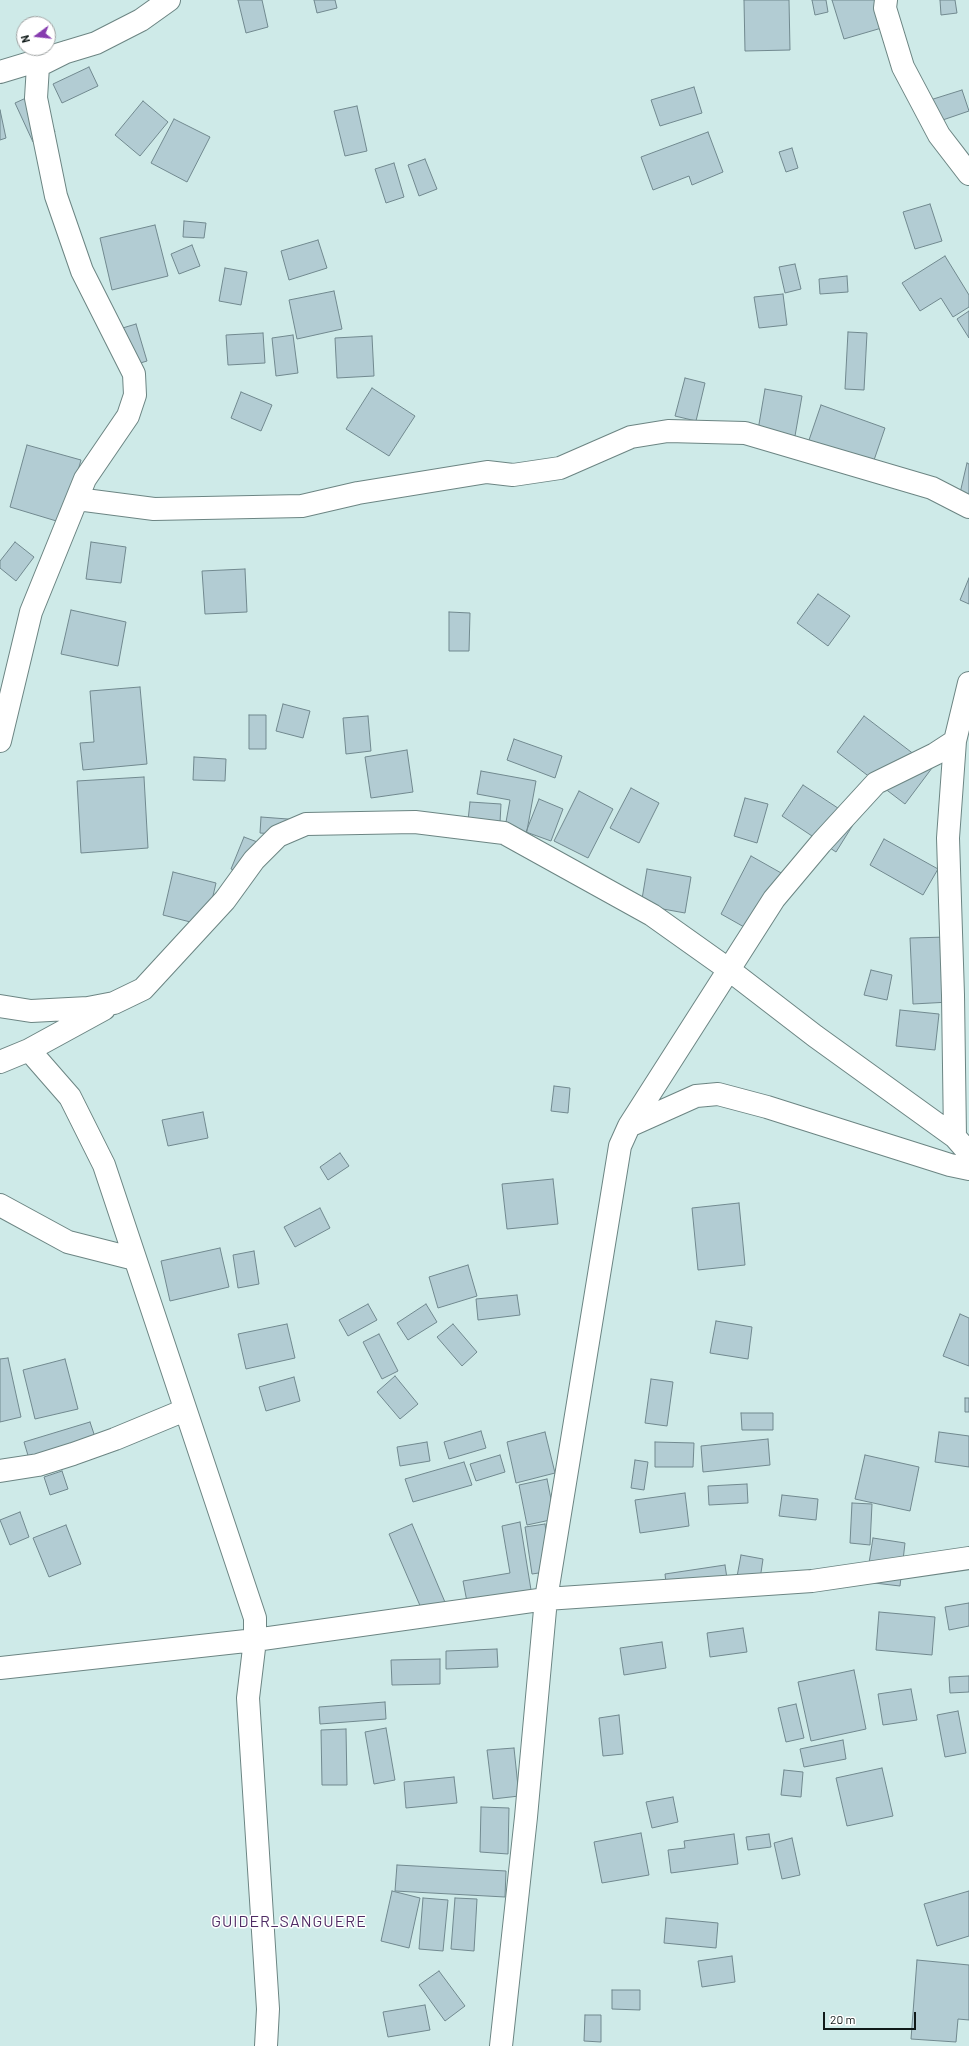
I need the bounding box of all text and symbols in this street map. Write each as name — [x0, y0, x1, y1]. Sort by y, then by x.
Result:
north arrow — [16, 16, 56, 56]
text: N — [18, 34, 32, 44]
district label: GUIDER_SANGUERE — [211, 1912, 367, 1932]
scale bar — [825, 2004, 918, 2030]
text: 20 m — [830, 2012, 856, 2026]

